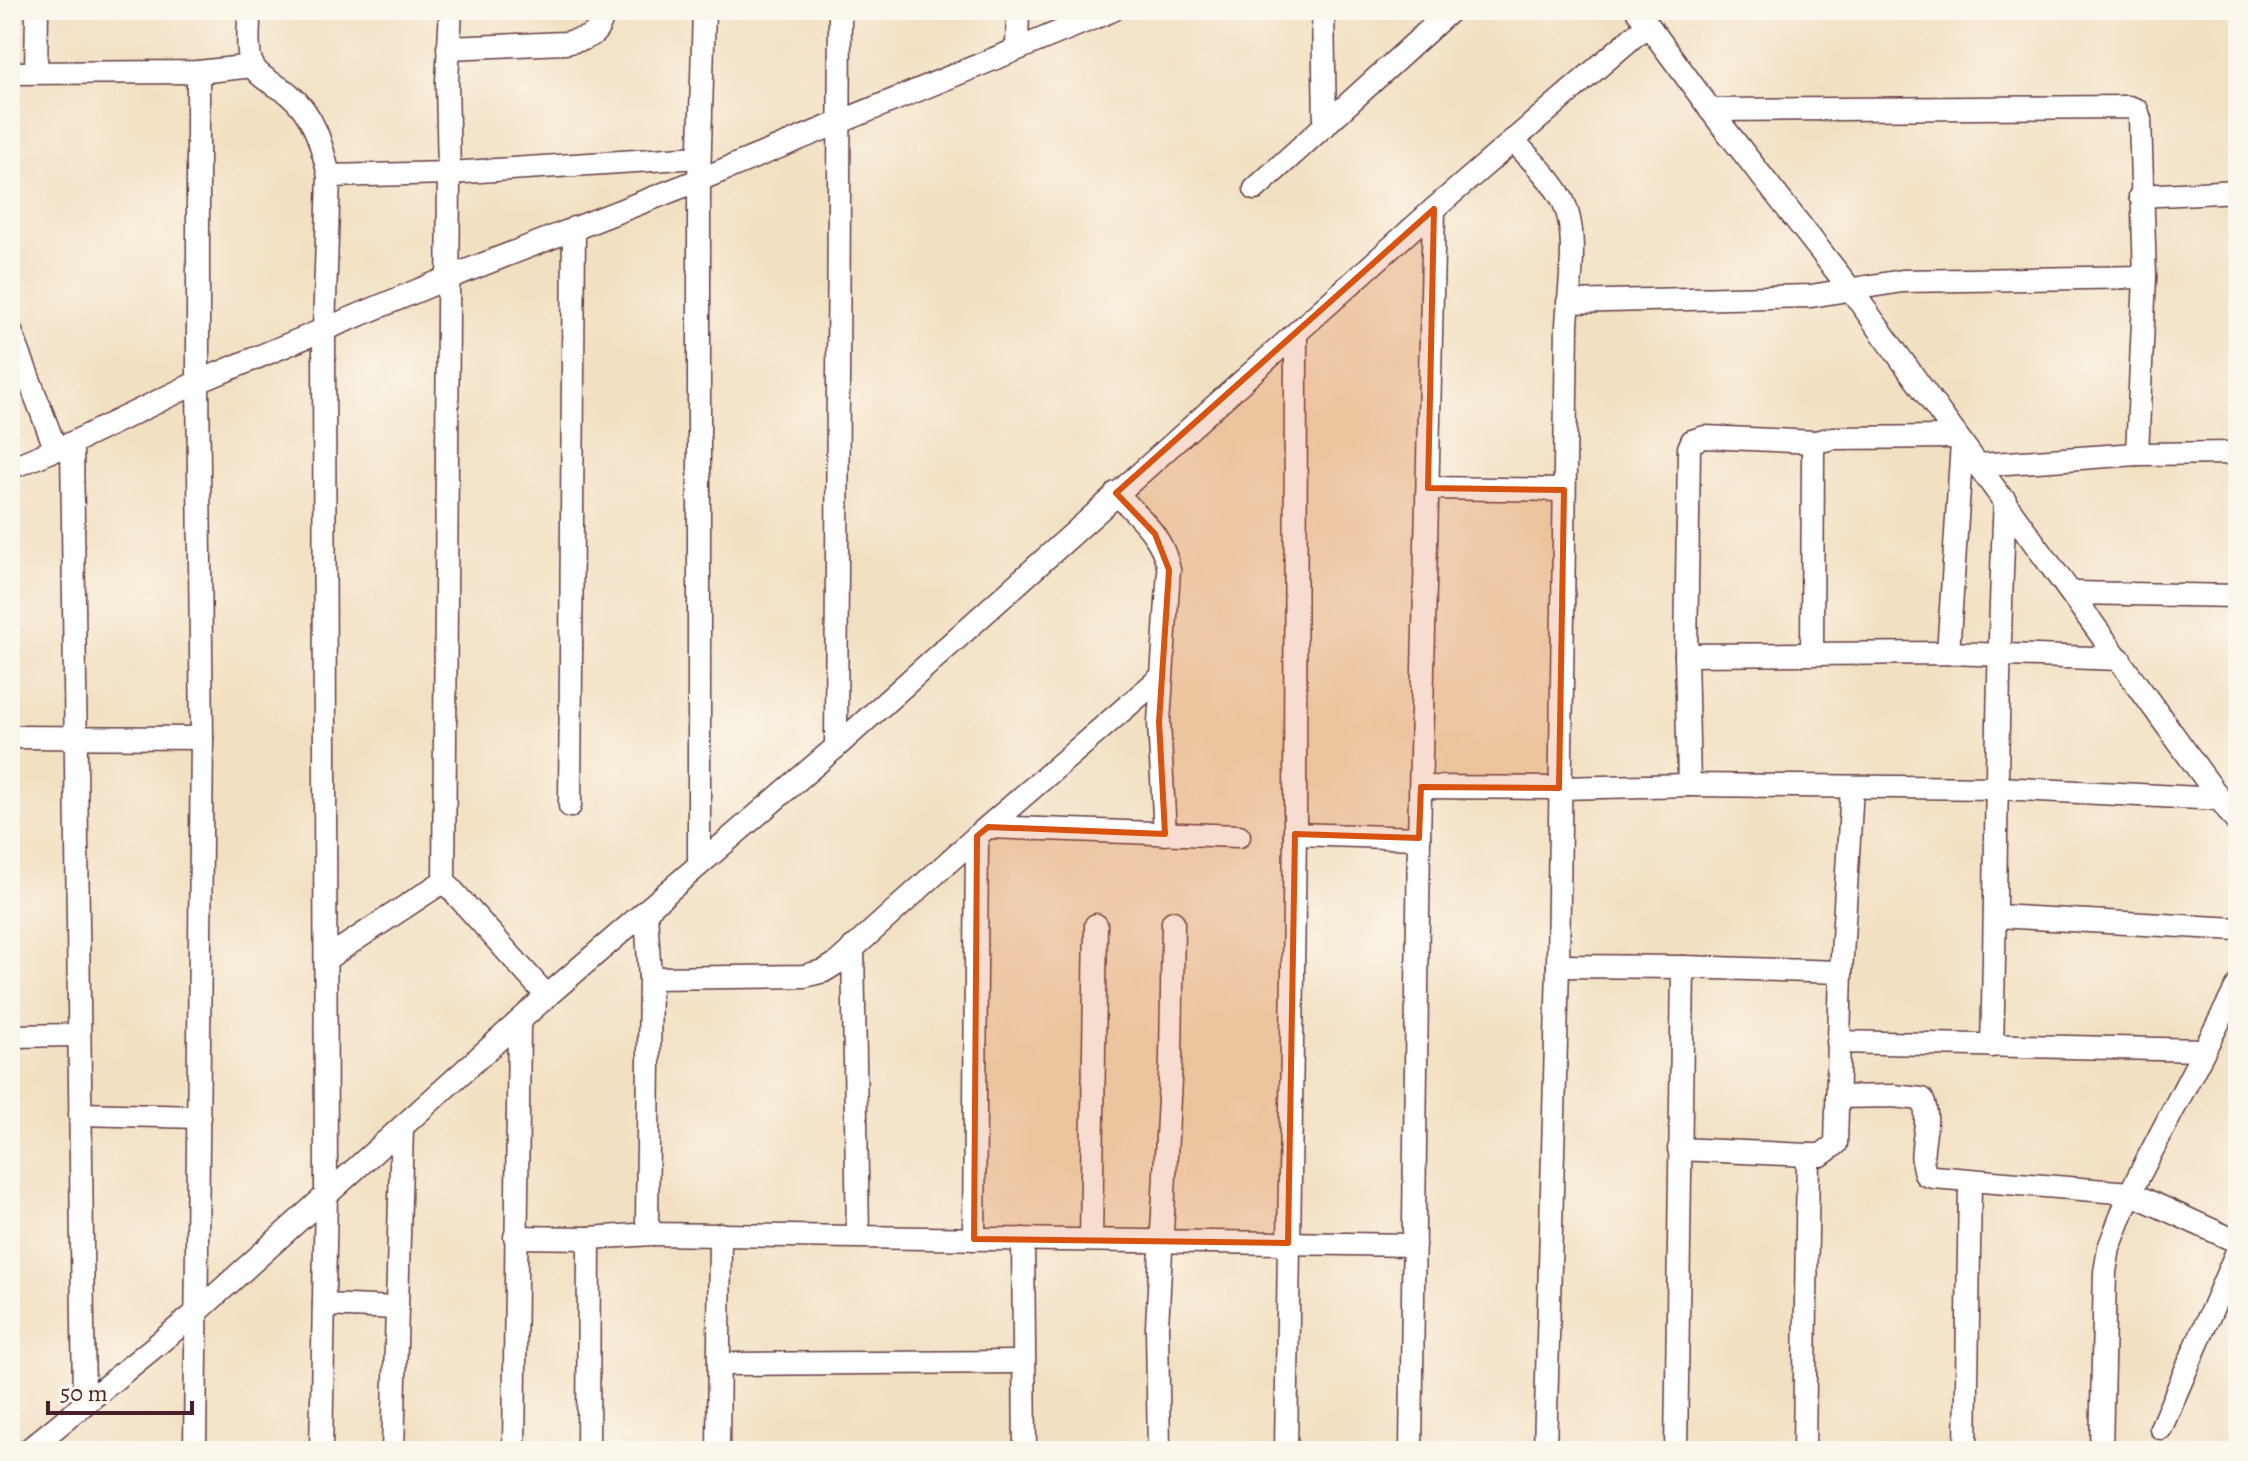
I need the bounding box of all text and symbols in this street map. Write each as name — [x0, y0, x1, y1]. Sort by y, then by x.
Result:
scale bar — [48, 1365, 192, 1415]
text: 50 m — [60, 1377, 108, 1409]

